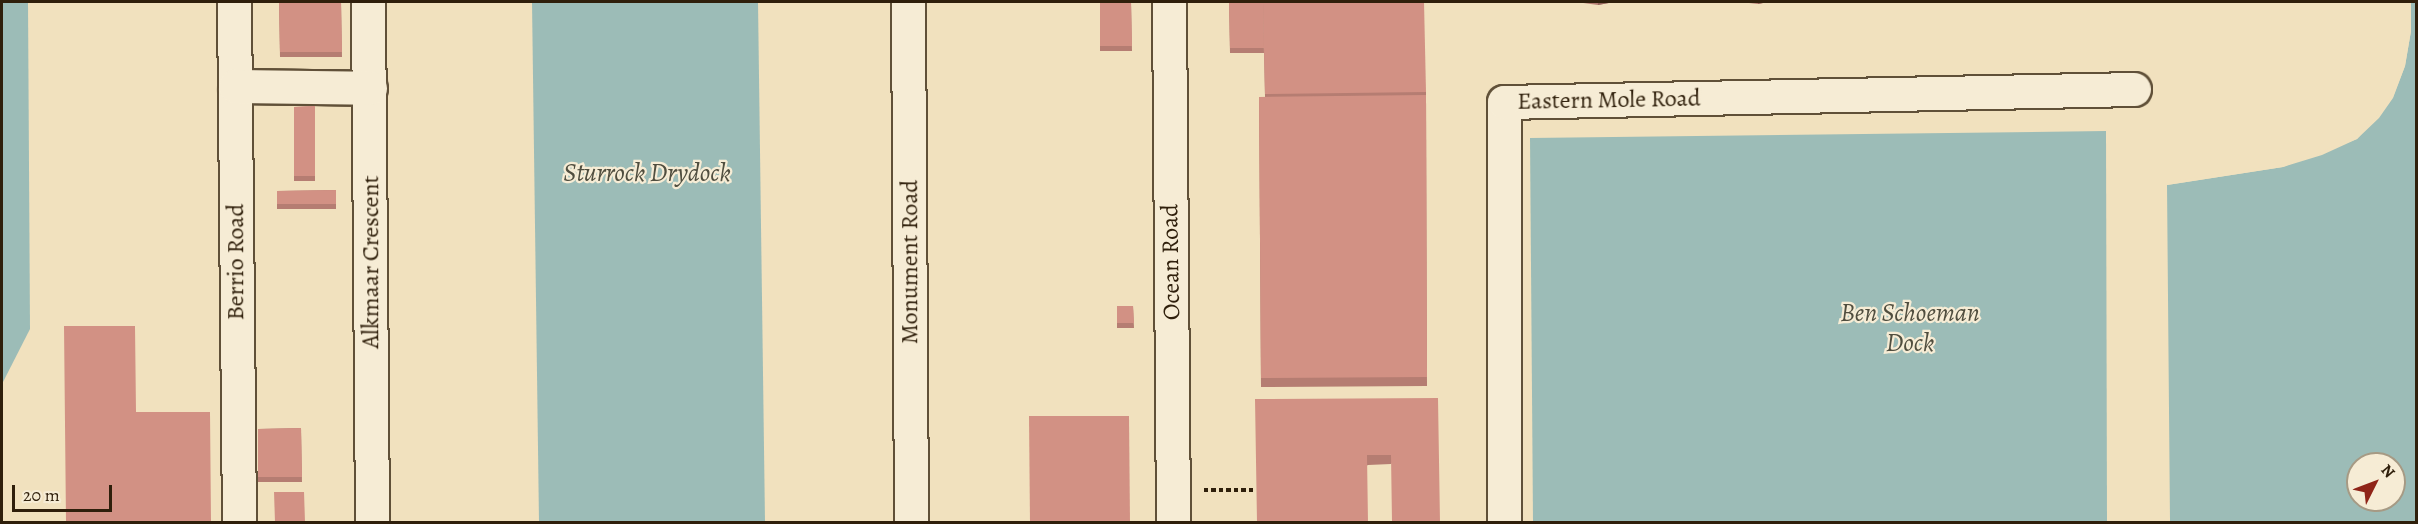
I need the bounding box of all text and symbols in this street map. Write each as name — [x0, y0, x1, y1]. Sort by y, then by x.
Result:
street label: Eastern Mole Road — [1517, 84, 1701, 116]
water label: Sturrock Drydock — [563, 157, 731, 189]
street label: Alkmaar Crescent — [357, 175, 385, 349]
street label: Monument Road — [896, 180, 924, 344]
street label: Berrio Road — [222, 204, 250, 320]
street label: Ocean Road — [1156, 204, 1186, 320]
water label: Ben Schoeman Dock — [1840, 297, 1980, 358]
north arrow — [2346, 452, 2406, 512]
text: N — [2376, 460, 2400, 483]
scale bar — [15, 473, 116, 511]
text: 20 m — [23, 483, 60, 507]

